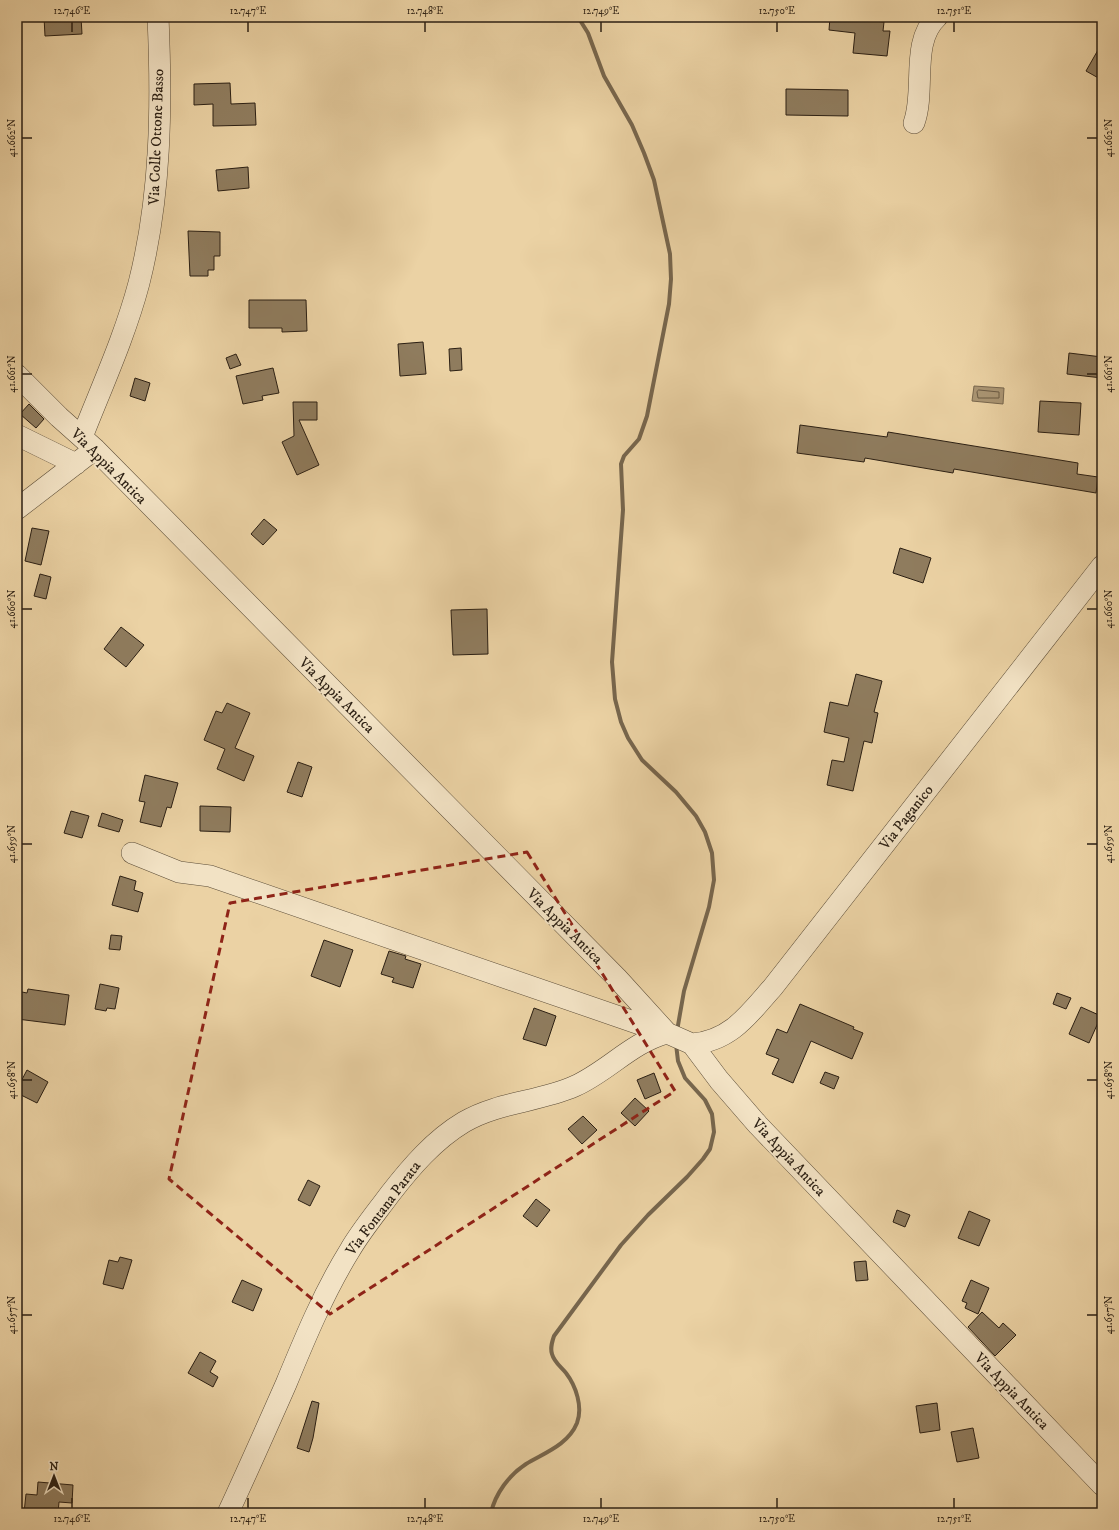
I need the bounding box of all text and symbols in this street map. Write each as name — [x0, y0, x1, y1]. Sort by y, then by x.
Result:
text: 12.746°E — [54, 5, 90, 17]
text: 12.747°E — [230, 5, 266, 17]
text: 12.748°E — [407, 5, 443, 17]
text: 12.749°E — [583, 5, 619, 17]
text: 12.750°E — [759, 5, 795, 17]
text: 12.751°E — [937, 5, 971, 17]
street label: Via Colle Ottone Basso — [145, 69, 168, 206]
text: 41.662°N — [6, 119, 18, 157]
text: 41.662°N — [1103, 119, 1115, 157]
text: 41.661°N — [6, 355, 18, 393]
text: 41.661°N — [1103, 355, 1115, 393]
street label: Via Appia Antica — [66, 424, 151, 509]
text: 41.660°N — [6, 590, 18, 629]
text: 41.660°N — [1103, 590, 1115, 629]
street label: Via Appia Antica — [294, 653, 379, 738]
street label: Via Paganico — [875, 781, 938, 854]
text: 41.659°N — [6, 825, 18, 863]
text: 41.659°N — [1103, 825, 1115, 863]
street label: Via Appia Antica — [522, 884, 607, 969]
text: 41.658°N — [6, 1061, 18, 1099]
text: 41.658°N — [1103, 1061, 1115, 1099]
street label: Via Appia Antica — [747, 1114, 830, 1201]
street label: Via Fontana Parata — [341, 1157, 425, 1260]
text: 41.657°N — [6, 1296, 18, 1334]
text: 41.657°N — [1103, 1296, 1115, 1334]
street label: Via Appia Antica — [969, 1348, 1054, 1434]
north arrow — [34, 1456, 74, 1496]
text: N — [49, 1460, 59, 1474]
text: 12.746°E — [54, 1513, 90, 1525]
text: 12.747°E — [230, 1513, 266, 1525]
text: 12.748°E — [407, 1513, 443, 1525]
text: 12.749°E — [583, 1513, 619, 1525]
text: 12.750°E — [759, 1513, 795, 1525]
text: 12.751°E — [937, 1513, 971, 1525]

